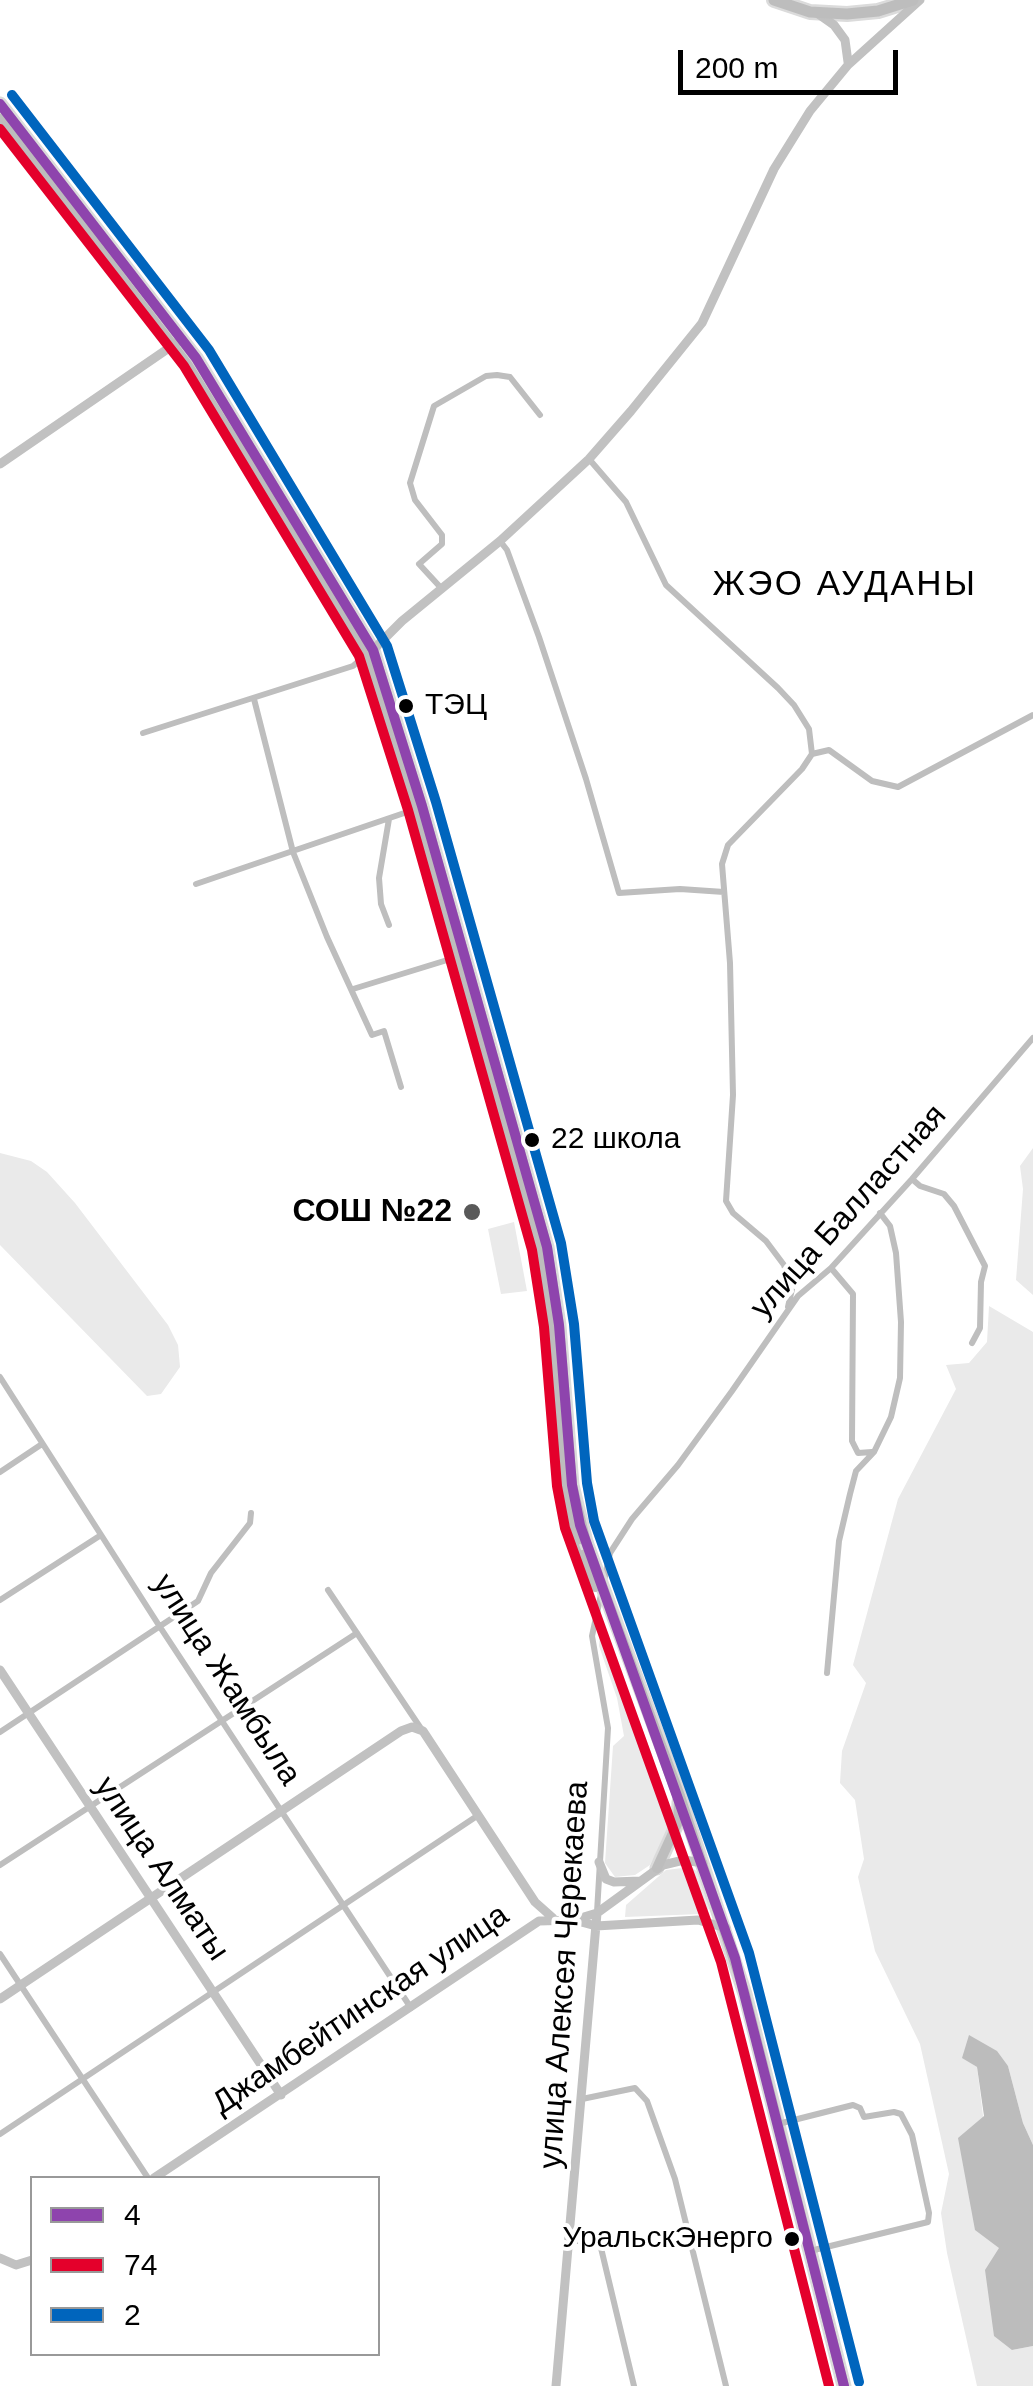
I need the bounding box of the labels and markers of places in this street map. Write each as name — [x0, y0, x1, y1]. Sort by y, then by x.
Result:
place label: ТЭЦ — [425, 688, 487, 724]
marker: ТЭЦ — [396, 696, 416, 716]
place label: 22 школа — [551, 1122, 680, 1158]
marker: 22 школа — [522, 1130, 542, 1150]
place label: СОШ №22 — [292, 1193, 452, 1231]
marker: СОШ №22 — [461, 1201, 483, 1223]
place label: УральскЭнерго — [562, 2221, 773, 2257]
marker: УральскЭнерго — [782, 2229, 802, 2249]

